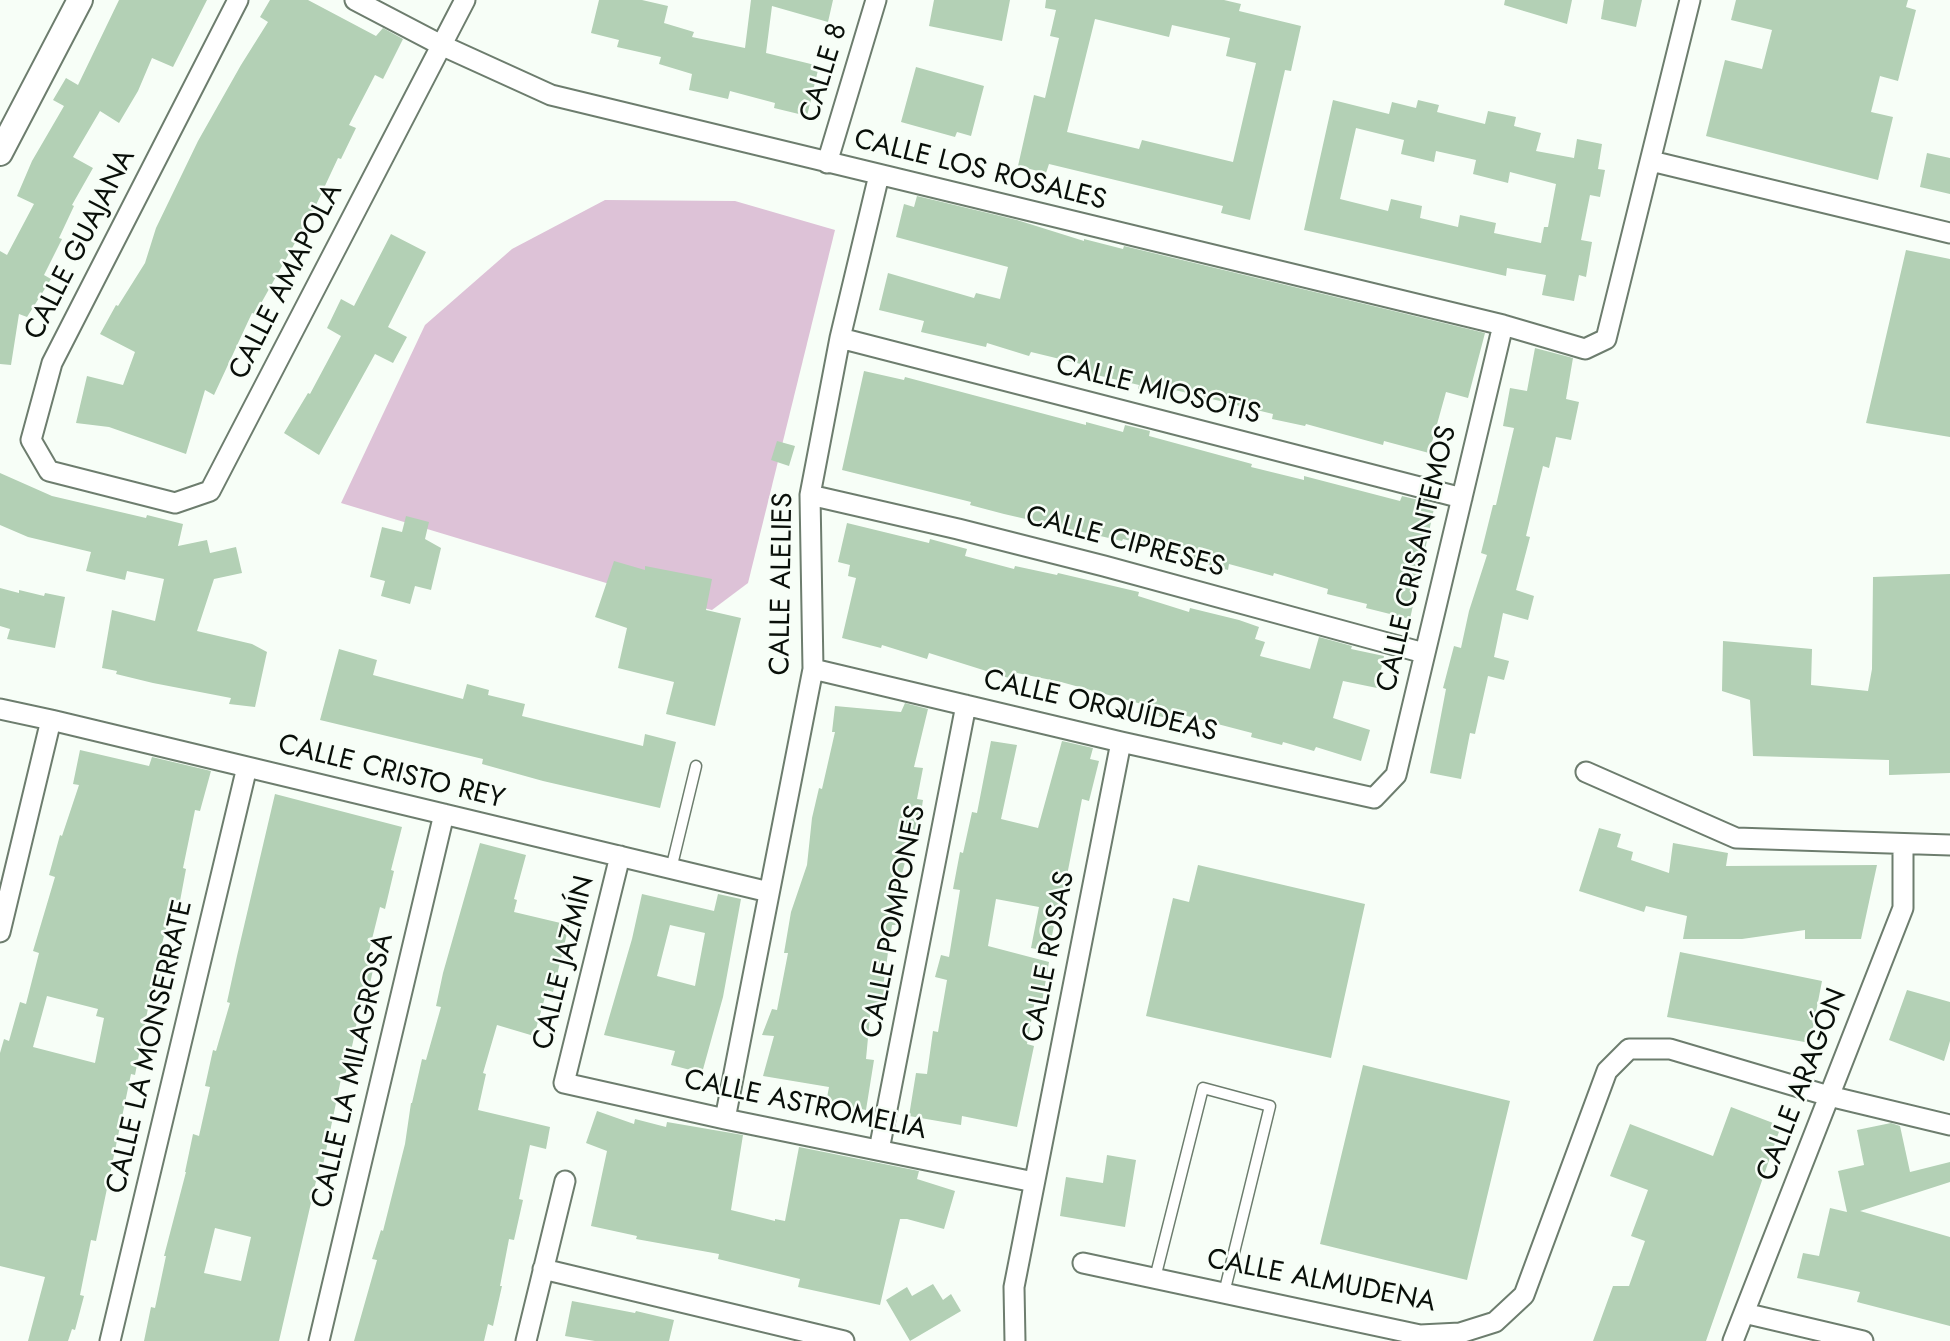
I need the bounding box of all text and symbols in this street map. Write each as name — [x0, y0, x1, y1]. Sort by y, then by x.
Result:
street label: CALLE 8 — [794, 20, 856, 126]
street label: CALLE LOS ROSALES — [850, 123, 1110, 219]
street label: CALLE GUAJANA — [19, 144, 143, 346]
street label: CALLE AMAPOLA — [223, 178, 351, 386]
street label: CALLE MIOSOTIS — [1052, 349, 1264, 433]
street label: CALLE CRISANTEMOS — [1371, 423, 1465, 695]
street label: CALLE ALELIES — [765, 492, 801, 676]
street label: CALLE CIPRESES — [1022, 500, 1228, 586]
street label: CALLE ORQUÍDEAS — [980, 664, 1220, 750]
street label: CALLE CRISTO REY — [274, 729, 508, 817]
street label: CALLE POMPONES — [856, 803, 934, 1041]
street label: CALLE ROSAS — [1017, 869, 1083, 1045]
street label: CALLE JAZMÍN — [527, 873, 603, 1053]
street label: CALLE LA MONSERRATE — [101, 897, 201, 1197]
street label: CALLE LA MILAGROSA — [306, 931, 402, 1211]
street label: CALLE ARAGÓN — [1751, 984, 1855, 1186]
street label: CALLE ASTROMELIA — [681, 1064, 929, 1148]
street label: CALLE ALMUDENA — [1204, 1243, 1438, 1321]

